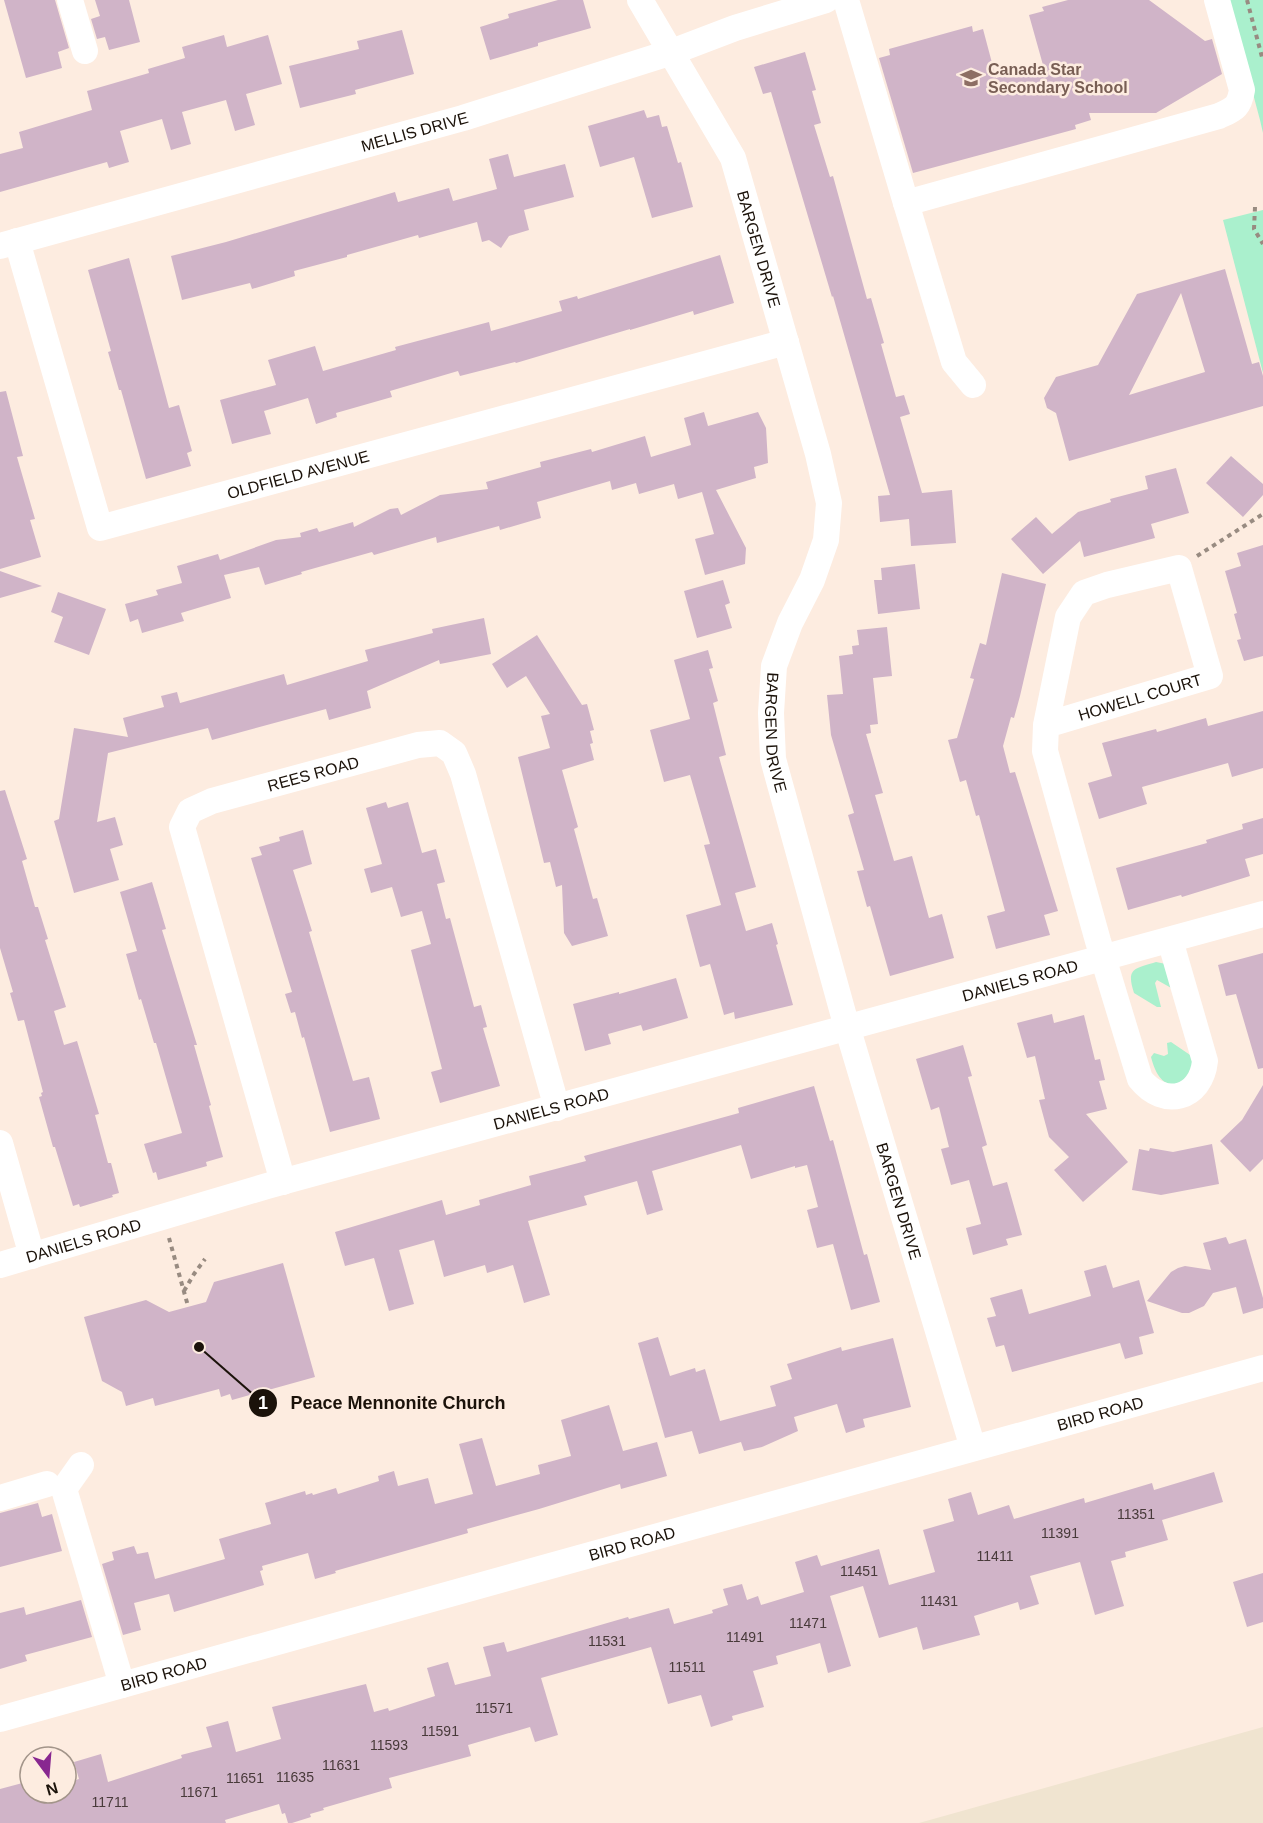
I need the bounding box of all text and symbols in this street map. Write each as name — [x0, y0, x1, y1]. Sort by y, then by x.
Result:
place label: Canada Star Secondary School — [988, 61, 1128, 96]
school or university icon: Canada Star Secondary School — [959, 66, 983, 90]
street label: MELLIS DRIVE — [359, 109, 470, 155]
street label: BARGEN DRIVE — [734, 189, 784, 310]
street label: OLDFIELD AVENUE — [225, 447, 371, 502]
street label: HOWELL COURT — [1076, 671, 1204, 724]
street label: BARGEN DRIVE — [762, 672, 790, 794]
street label: REES ROAD — [266, 753, 361, 795]
street label: DANIELS ROAD — [960, 957, 1080, 1005]
street label: DANIELS ROAD — [492, 1085, 611, 1133]
street label: BARGEN DRIVE — [873, 1141, 924, 1262]
street label: DANIELS ROAD — [24, 1216, 143, 1266]
callout: Peace Mennonite Church — [248, 1385, 517, 1421]
text: 1 — [258, 1393, 268, 1413]
text: Peace Mennonite Church — [290, 1393, 506, 1413]
street label: BIRD ROAD — [1055, 1394, 1146, 1434]
house number: 11351 — [1117, 1506, 1155, 1522]
street label: BIRD ROAD — [587, 1524, 677, 1564]
house number: 11391 — [1041, 1525, 1079, 1541]
house number: 11411 — [977, 1548, 1014, 1564]
house number: 11451 — [840, 1563, 878, 1579]
house number: 11431 — [920, 1593, 958, 1609]
house number: 11471 — [789, 1615, 827, 1631]
house number: 11491 — [726, 1629, 764, 1645]
house number: 11531 — [588, 1633, 626, 1649]
street label: BIRD ROAD — [119, 1654, 209, 1694]
house number: 11511 — [669, 1659, 706, 1675]
house number: 11571 — [475, 1700, 513, 1716]
house number: 11591 — [421, 1723, 459, 1739]
house number: 11593 — [370, 1737, 408, 1753]
north arrow — [18, 1745, 78, 1805]
house number: 11631 — [322, 1757, 360, 1773]
house number: 11635 — [276, 1769, 314, 1785]
house number: 11651 — [226, 1770, 264, 1786]
text: N — [44, 1779, 60, 1799]
house number: 11671 — [180, 1784, 218, 1800]
house number: 11711 — [92, 1794, 129, 1810]

